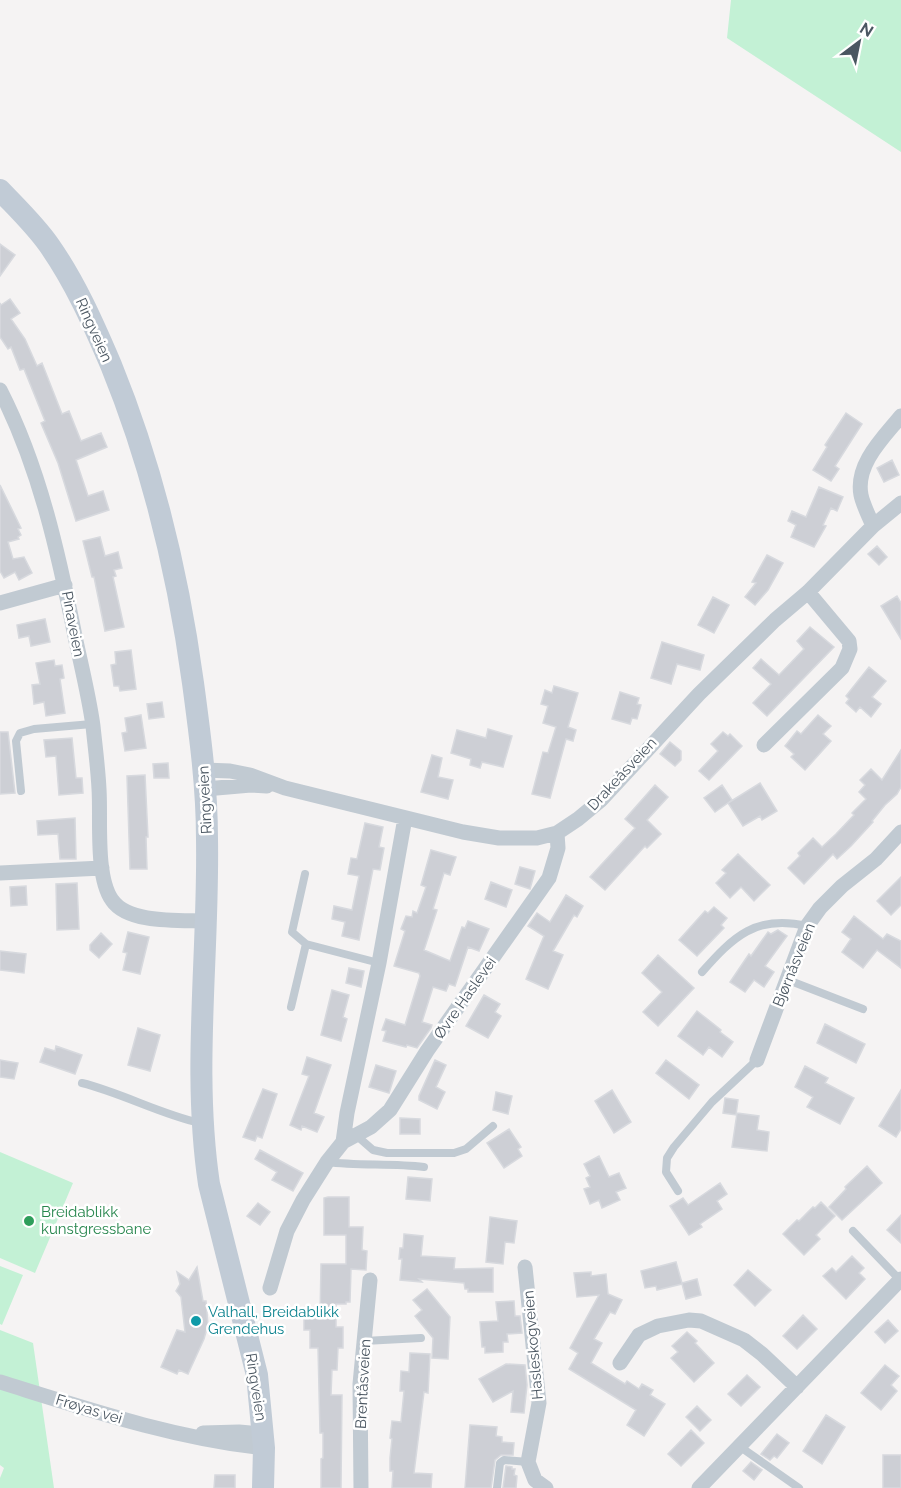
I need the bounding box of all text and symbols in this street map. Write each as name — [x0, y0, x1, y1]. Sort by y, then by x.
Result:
north arrow — [829, 12, 889, 72]
text: N — [856, 18, 877, 41]
street label: Ringveien — [72, 295, 116, 365]
street label: Pinaveien — [58, 590, 88, 658]
street label: Drakeåsveien — [584, 734, 660, 814]
street label: Ringveien — [194, 765, 216, 835]
street label: Bjørnåsveien — [769, 920, 819, 1010]
street label: Øvre Haslevei — [430, 954, 500, 1042]
place label: Breidablikk kunstgressbane — [41, 1203, 152, 1238]
marker: Breidablikk kunstgressbane — [22, 1214, 36, 1228]
street label: Hasleskogveien — [519, 1290, 547, 1400]
place label: Valhall, Breidablikk Grendehus — [208, 1303, 339, 1338]
marker: Valhall, Breidablikk Grendehus — [189, 1314, 203, 1328]
street label: Brentåsveien — [352, 1339, 374, 1429]
street label: Ringveien — [242, 1352, 270, 1422]
street label: Frøyas vei — [54, 1390, 124, 1428]

